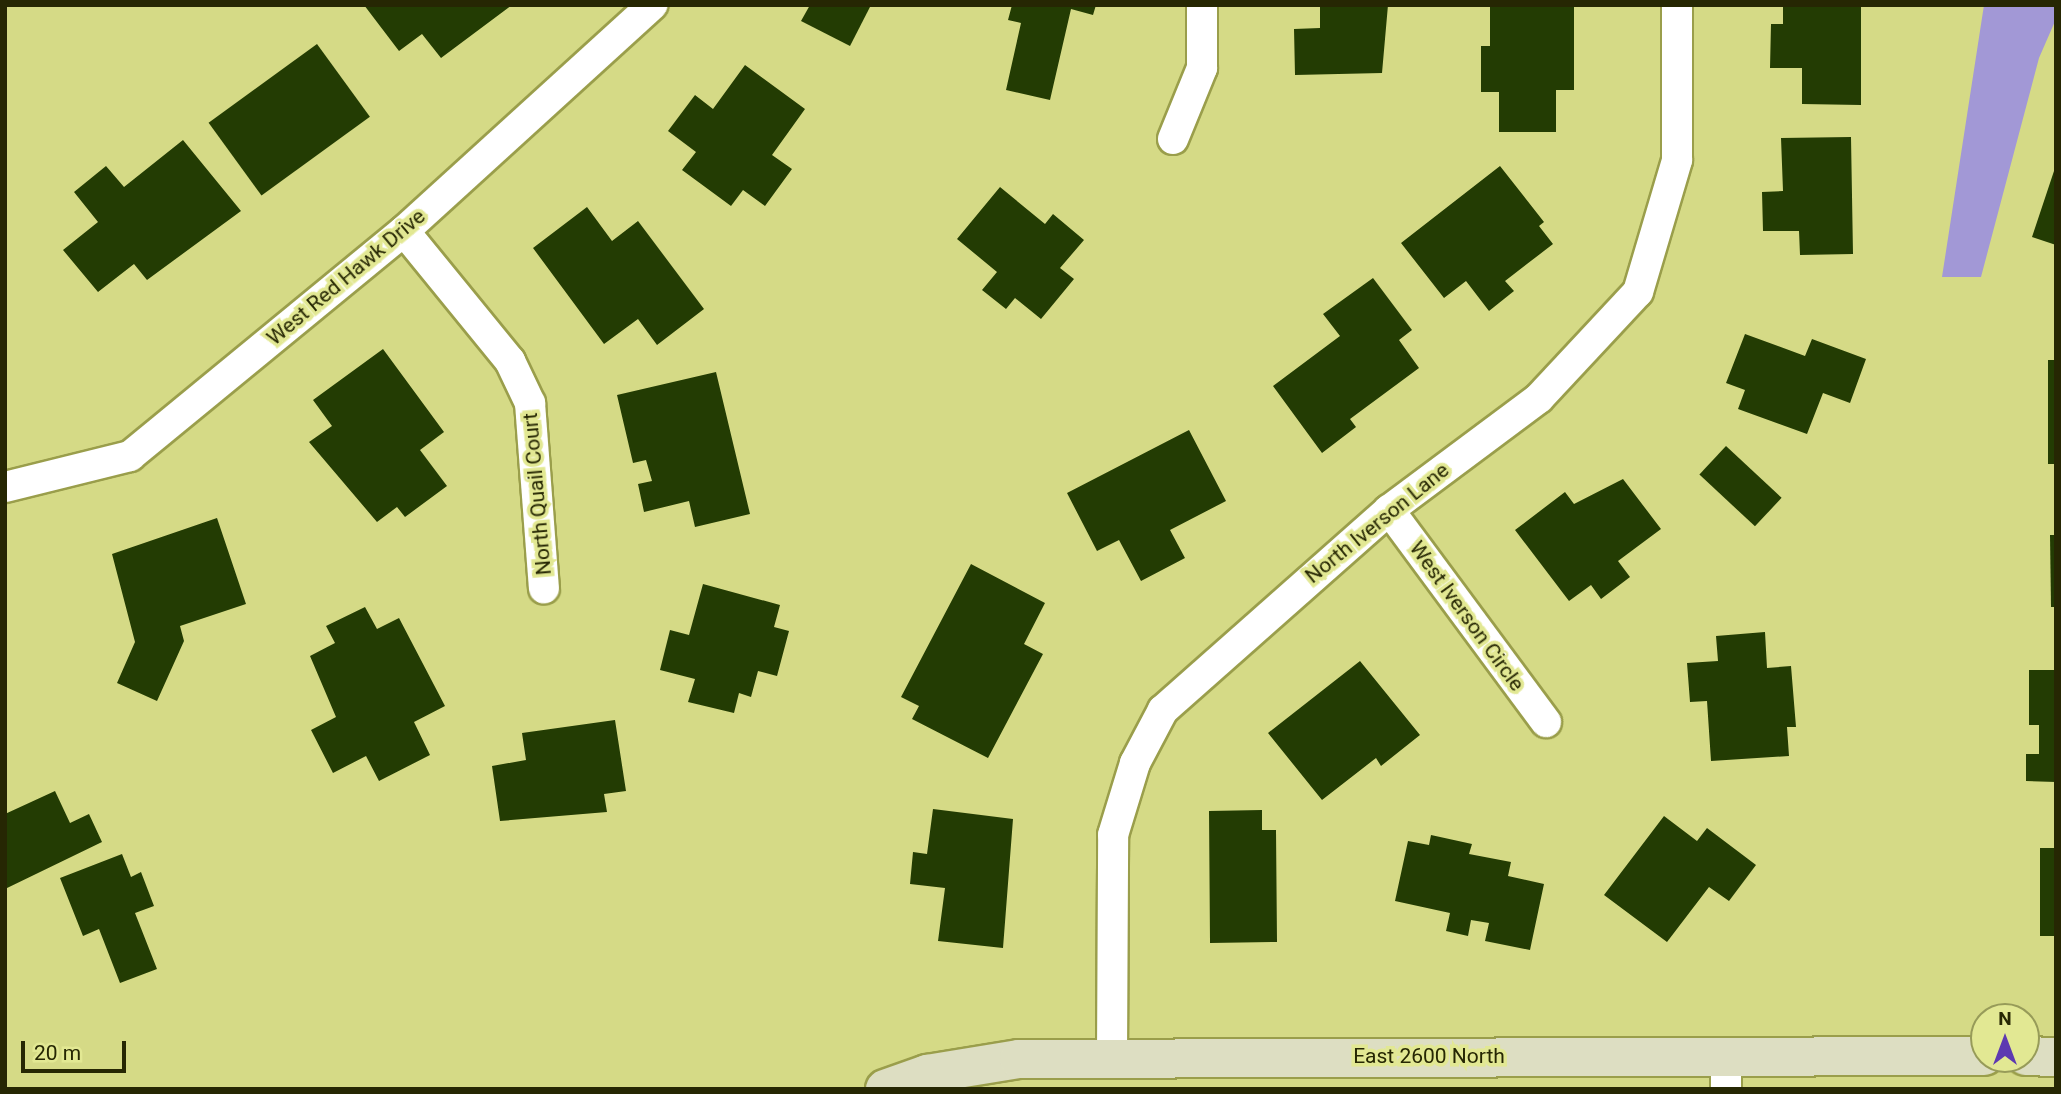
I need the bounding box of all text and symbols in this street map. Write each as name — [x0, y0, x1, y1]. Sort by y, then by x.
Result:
street label: West Red Hawk Drive — [262, 203, 430, 351]
street label: North Quail Court — [517, 412, 557, 576]
street label: North Iverson Lane — [1300, 457, 1454, 589]
street label: West Iverson Circle — [1404, 536, 1530, 696]
north arrow — [1970, 1003, 2040, 1073]
text: N — [1998, 1007, 2012, 1030]
scale bar — [24, 1028, 130, 1072]
text: 20 m — [34, 1041, 81, 1065]
street label: East 2600 North — [1353, 1043, 1505, 1069]

